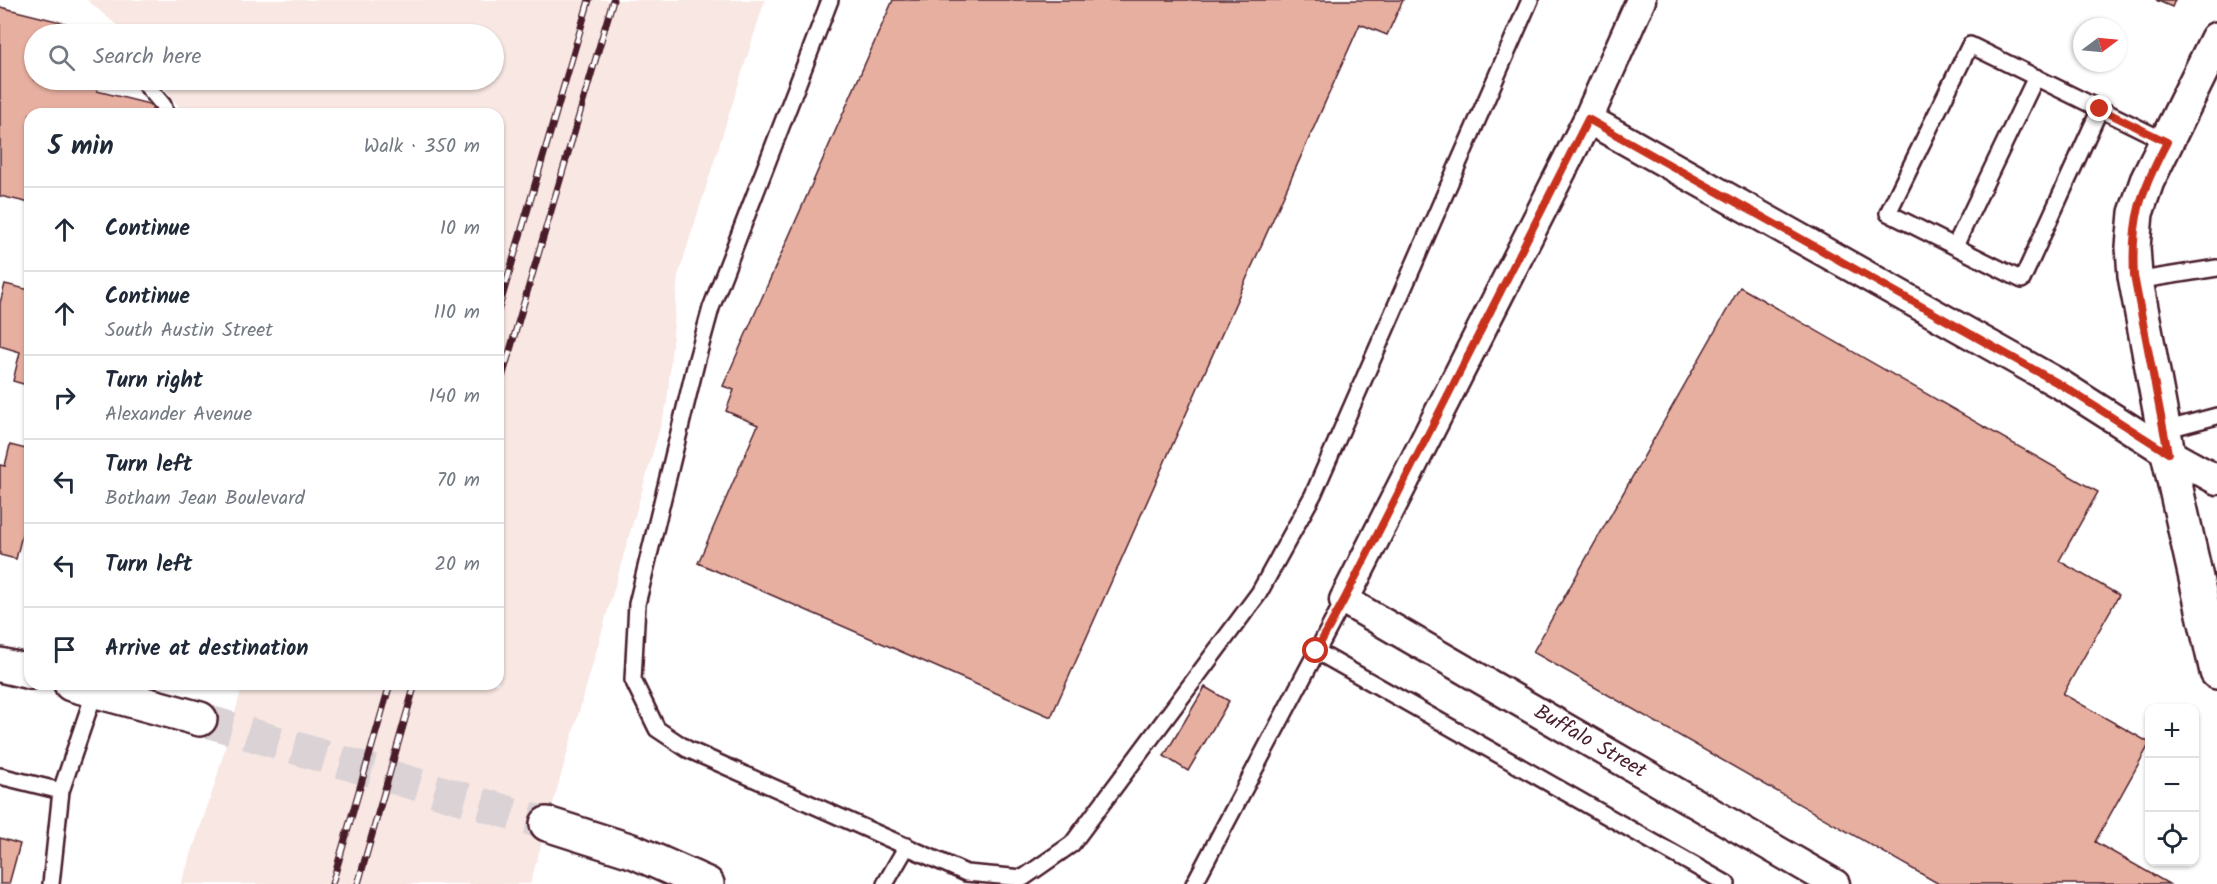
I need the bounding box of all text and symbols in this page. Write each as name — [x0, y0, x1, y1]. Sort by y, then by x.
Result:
north arrow — [2073, 18, 2127, 72]
search box — [24, 24, 504, 90]
text: Search here — [93, 40, 201, 75]
icon: search — [45, 41, 78, 74]
route end — [2086, 95, 2112, 121]
text: 5 min — [48, 126, 114, 168]
text: Walk · 350 m — [364, 131, 480, 163]
text: Continue — [105, 212, 190, 247]
icon: ahead — [48, 213, 81, 246]
text: 10 m — [440, 213, 480, 245]
text: Continue — [105, 280, 190, 315]
icon: ahead — [48, 297, 81, 330]
text: 110 m — [434, 297, 480, 329]
text: South Austin Street — [105, 315, 273, 347]
text: Turn right — [105, 364, 203, 399]
icon: right — [48, 381, 81, 414]
text: 140 m — [429, 381, 480, 413]
text: Alexander Avenue — [105, 399, 252, 431]
text: Turn left — [105, 448, 192, 483]
icon: left — [48, 465, 81, 498]
text: 70 m — [437, 465, 480, 497]
text: Botham Jean Boulevard — [105, 483, 305, 515]
text: Turn left — [105, 548, 192, 583]
icon: left — [48, 549, 81, 582]
text: 20 m — [434, 549, 480, 581]
text: Arrive at destination — [105, 632, 308, 667]
icon: arrive — [48, 633, 81, 666]
route start — [1302, 637, 1328, 663]
street label: Buffalo Street — [1527, 696, 1653, 788]
map controls — [2145, 704, 2199, 866]
button: + — [2145, 704, 2199, 758]
button: − — [2145, 758, 2199, 812]
button: locate — [2145, 812, 2199, 866]

